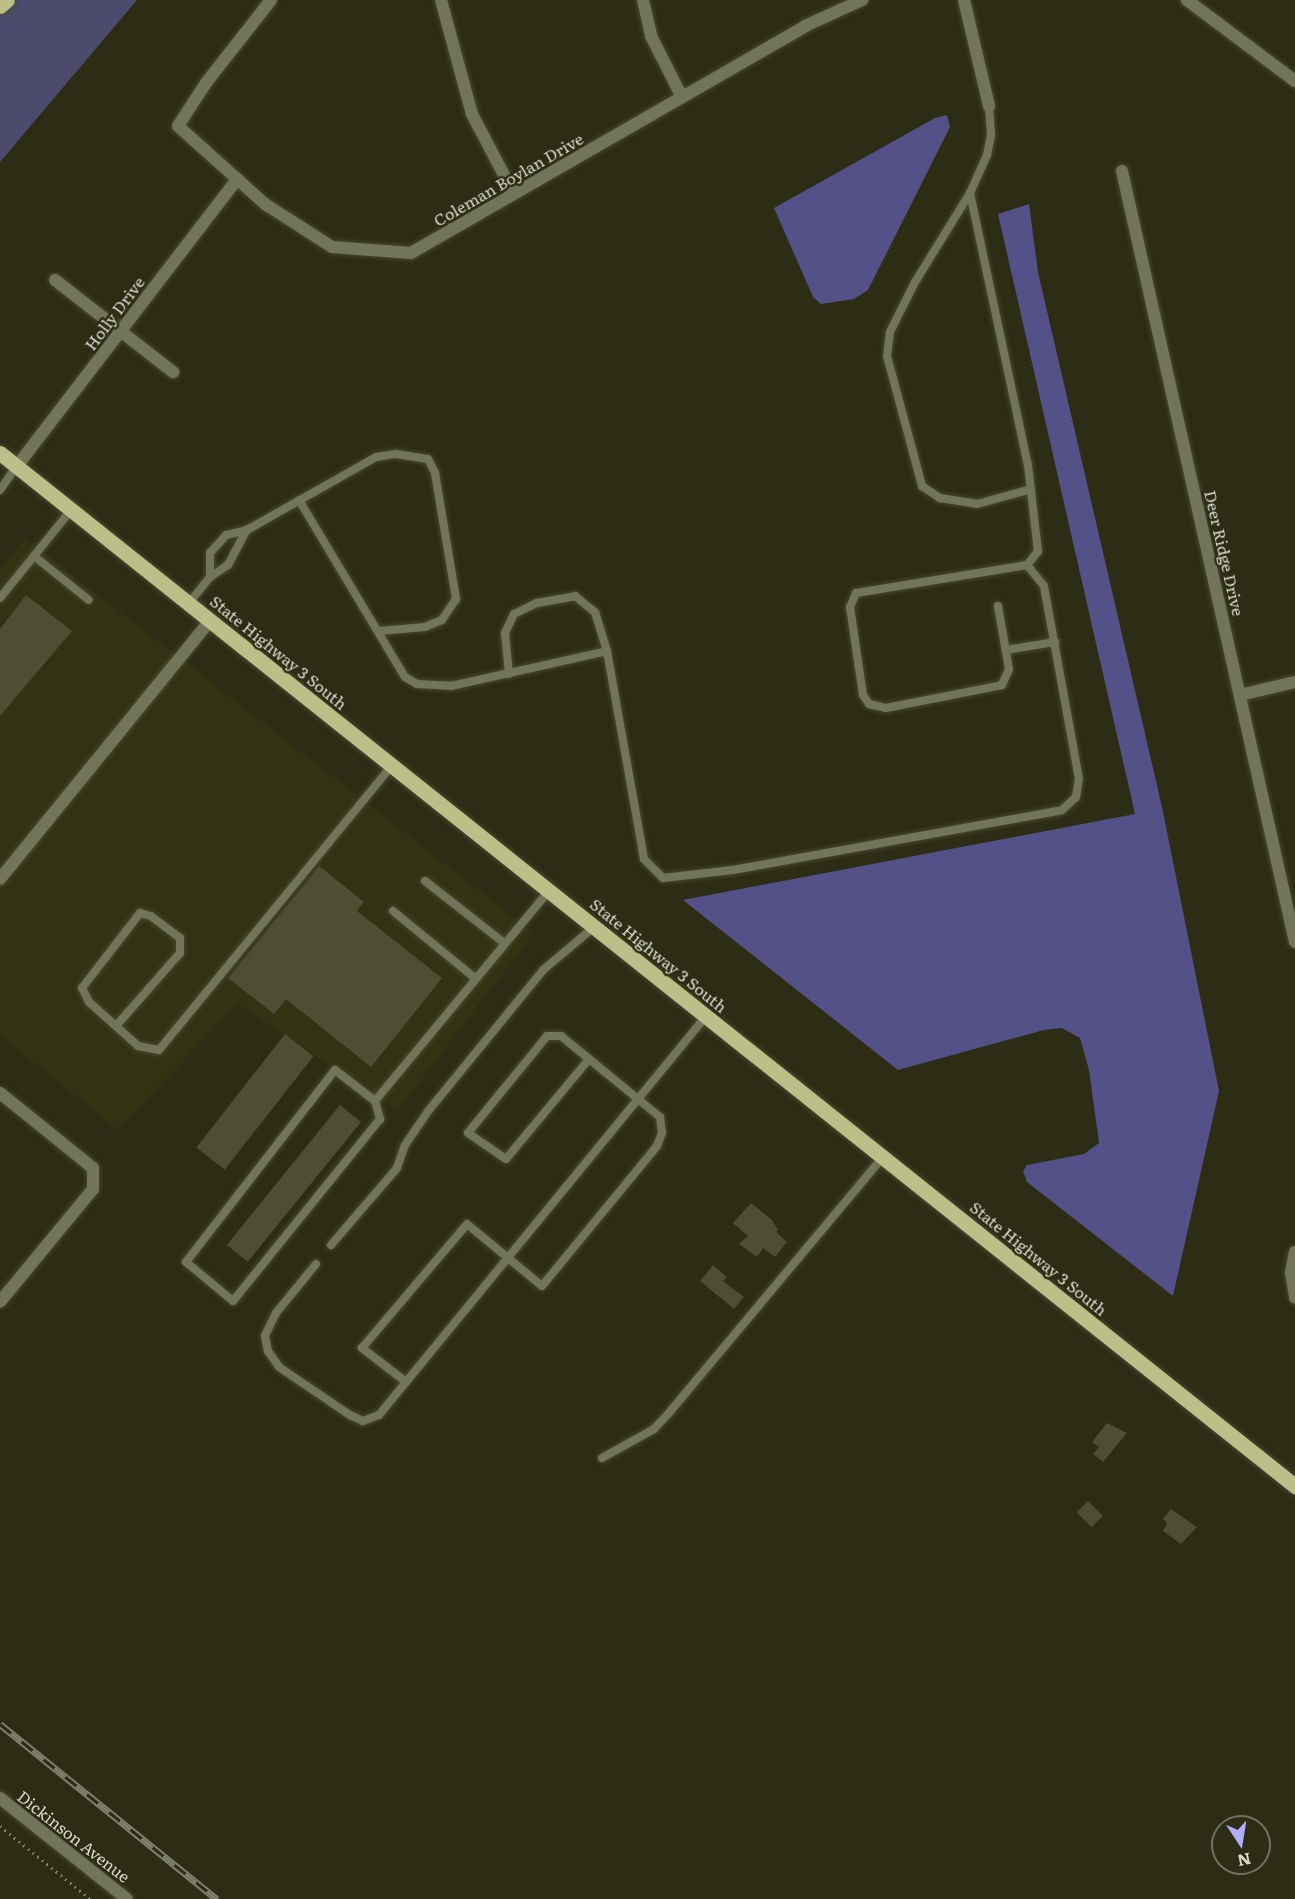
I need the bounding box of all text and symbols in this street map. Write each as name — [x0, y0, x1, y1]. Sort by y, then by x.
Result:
street label: Coleman Boylan Drive — [430, 128, 586, 230]
street label: Holly Drive — [80, 272, 148, 354]
street label: Deer Ridge Drive — [1201, 488, 1249, 618]
street label: State Highway 3 South — [207, 591, 351, 713]
street label: State Highway 3 South — [587, 894, 731, 1016]
street label: State Highway 3 South — [967, 1197, 1111, 1319]
street label: Dickinson Avenue — [14, 1786, 134, 1886]
north arrow — [1211, 1815, 1271, 1875]
text: N — [1235, 1848, 1253, 1874]

